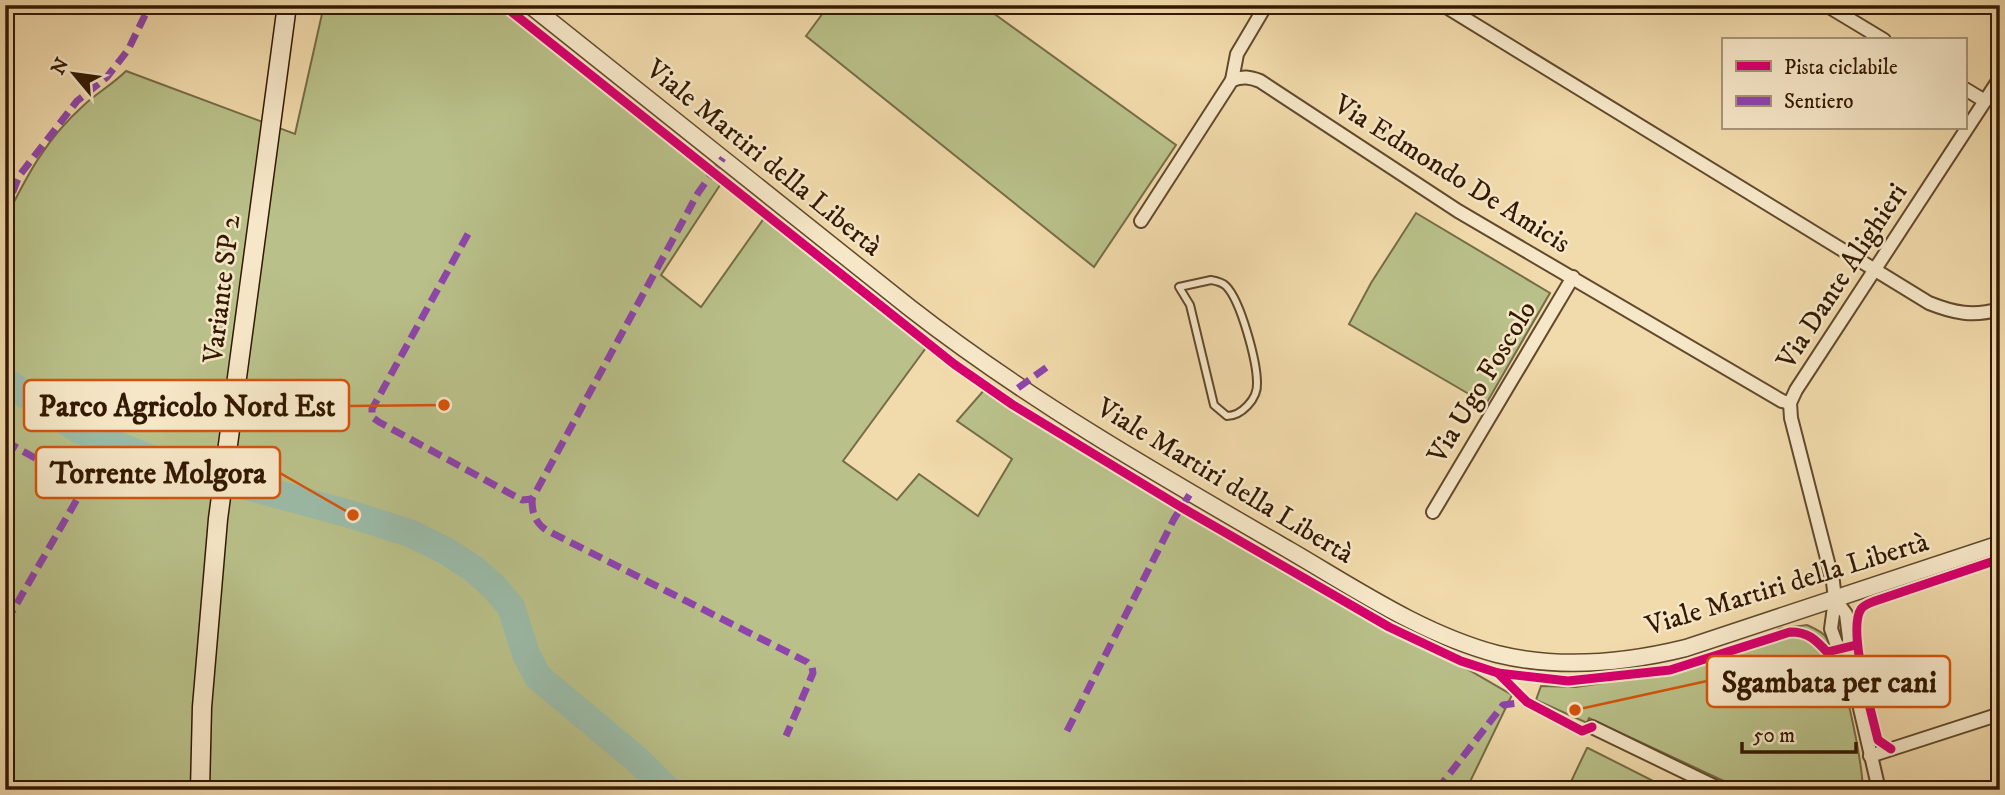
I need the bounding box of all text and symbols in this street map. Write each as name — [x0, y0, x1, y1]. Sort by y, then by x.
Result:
north arrow — [38, 38, 108, 108]
legend — [1722, 38, 1966, 130]
street label: Viale Martiri della Libertà — [638, 51, 889, 264]
text: N — [47, 54, 74, 79]
text: Pista ciclabile — [1784, 55, 1898, 81]
street label: Via Edmondo De Amicis — [1326, 86, 1577, 261]
text: Sentiero — [1784, 89, 1853, 115]
street label: Via Dante Alighieri — [1768, 176, 1915, 376]
street label: Variante SP 2 — [195, 213, 248, 366]
street label: Via Ugo Foscolo — [1419, 294, 1544, 471]
callout: Parco Agricolo Nord Est — [24, 380, 349, 431]
text: Parco Agricolo Nord Est — [39, 389, 336, 426]
street label: Viale Martiri della Libertà — [1089, 390, 1360, 572]
callout: Torrente Molgora — [36, 447, 280, 498]
text: Torrente Molgora — [49, 456, 267, 493]
street label: Viale Martiri della Libertà — [1640, 524, 1933, 644]
callout: Sgambata per cani — [1707, 656, 1950, 707]
text: Sgambata per cani — [1721, 665, 1937, 702]
scale bar — [1742, 711, 1856, 755]
text: 50 m — [1753, 723, 1795, 749]

